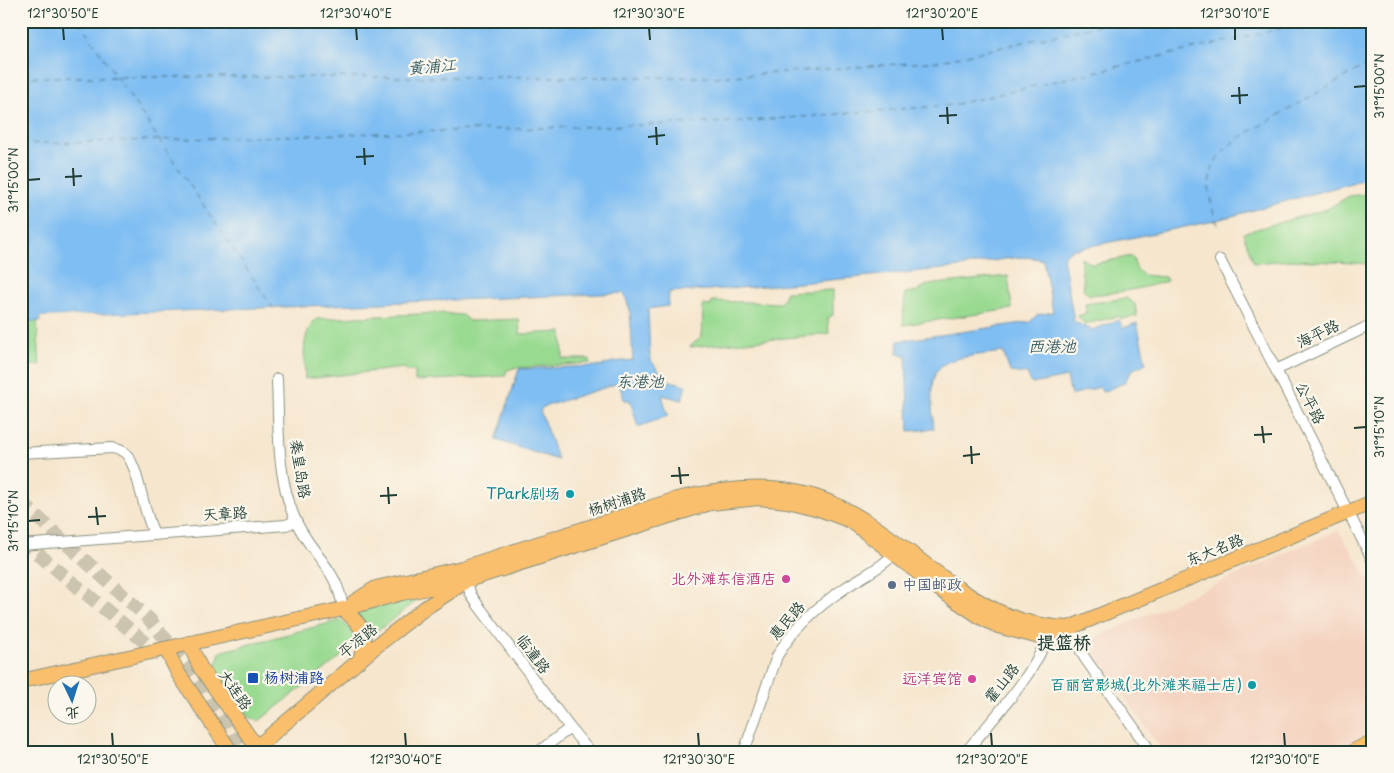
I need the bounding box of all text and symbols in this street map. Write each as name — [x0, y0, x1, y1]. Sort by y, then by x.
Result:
text: 121°30'50"E — [27, 4, 99, 22]
text: 121°30'40"E — [320, 4, 392, 22]
text: 121°30'30"E — [613, 4, 685, 22]
text: 121°30'20"E — [906, 4, 978, 22]
text: 121°30'10"E — [1200, 4, 1270, 22]
water label: 黄浦江 — [407, 51, 458, 79]
text: 31°15'00"N — [1370, 53, 1388, 119]
text: 31°15'00"N — [4, 147, 22, 213]
street label: 海平路 — [1292, 312, 1343, 353]
water label: 西港池 — [1028, 333, 1077, 357]
water label: 东港池 — [616, 368, 665, 392]
street label: 公平路 — [1291, 377, 1332, 428]
text: 31°15'10"N — [1370, 396, 1388, 458]
street label: 秦皇岛路 — [285, 437, 318, 500]
street label: 杨树浦路 — [584, 480, 649, 521]
place label: TPark剧场 — [486, 481, 560, 504]
marker: TPark剧场 — [564, 488, 576, 500]
text: 31°15'10"N — [4, 490, 22, 552]
street label: 天章路 — [202, 499, 248, 526]
street label: 东大名路 — [1182, 527, 1247, 571]
place label: 北外滩东信酒店 — [671, 566, 776, 589]
place label: 中国邮政 — [902, 572, 962, 595]
marker: 北外滩东信酒店 — [780, 573, 792, 585]
marker: 中国邮政 — [886, 579, 898, 591]
street label: 惠民路 — [762, 595, 809, 645]
street label: 平凉路 — [332, 617, 382, 663]
street label: 临潼路 — [511, 628, 557, 678]
district label: 提篮桥 — [1037, 628, 1091, 655]
street label: 霍山路 — [978, 657, 1024, 707]
street label: 大连路 — [214, 664, 259, 714]
place label: 杨树浦路 — [264, 665, 324, 688]
place label: 远洋宾馆 — [902, 666, 962, 689]
marker: 杨树浦路 — [246, 671, 260, 685]
place label: 百丽宫影城(北外滩来福士店) — [1050, 672, 1242, 695]
marker: 远洋宾馆 — [966, 673, 978, 685]
north arrow — [48, 676, 98, 726]
marker: 百丽宫影城(北外滩来福士店) — [1246, 679, 1258, 691]
text: 北 — [65, 703, 81, 724]
text: 121°30'50"E — [77, 750, 149, 768]
text: 121°30'40"E — [370, 750, 442, 768]
text: 121°30'30"E — [663, 750, 735, 768]
text: 121°30'20"E — [956, 750, 1028, 768]
text: 121°30'10"E — [1250, 750, 1320, 768]

